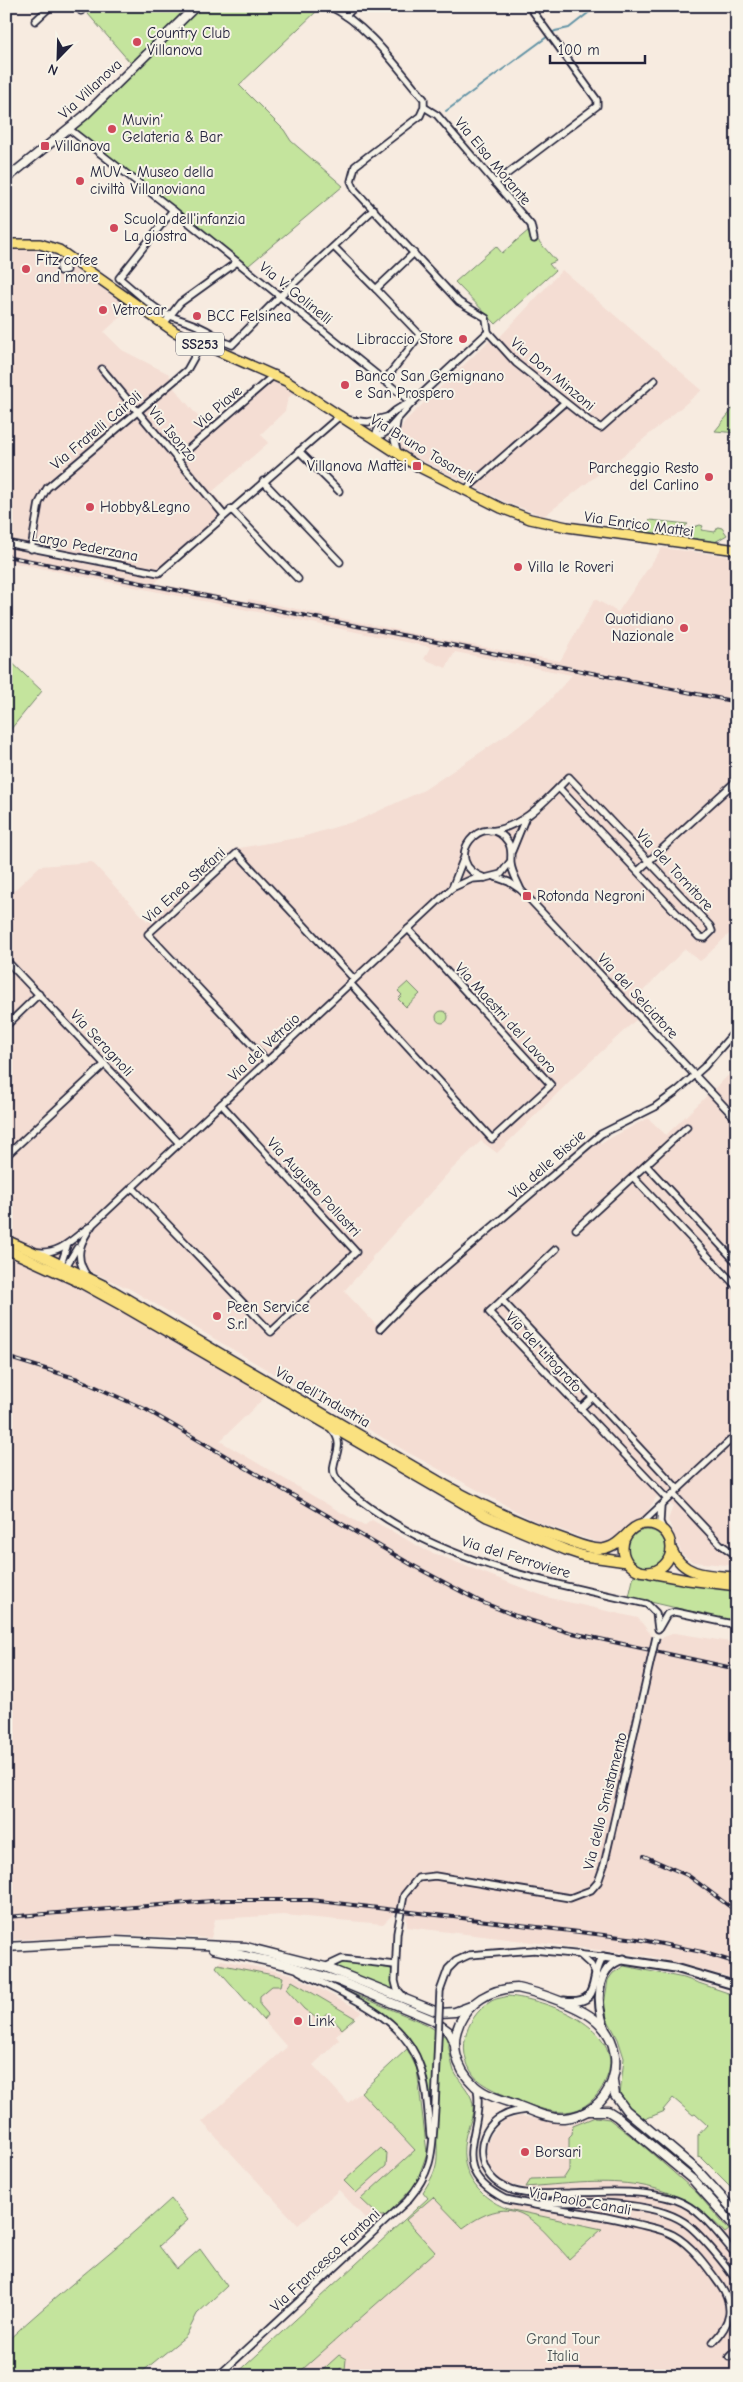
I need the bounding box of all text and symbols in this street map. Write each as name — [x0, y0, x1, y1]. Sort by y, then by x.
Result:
place label: Country Club Villanova — [147, 24, 230, 59]
north arrow — [32, 32, 82, 82]
scale bar — [550, 32, 646, 64]
marker: Country Club Villanova — [131, 36, 143, 48]
text: 100 m — [558, 41, 600, 59]
street label: Via Villanova — [55, 55, 125, 123]
text: N — [46, 60, 61, 79]
place label: Muvin' Gelateria & Bar — [122, 111, 222, 146]
street label: Via Elsa Morante — [451, 113, 535, 209]
marker: Muvin' Gelateria & Bar — [106, 123, 118, 135]
place label: Villanova — [55, 137, 111, 155]
marker: Villanova — [39, 140, 51, 152]
place label: MUV - Museo della civiltà Villanoviana — [90, 163, 214, 198]
marker: MUV - Museo della civiltà Villanoviana — [74, 175, 86, 187]
place label: Scuola dell'infanzia La giostra — [124, 210, 245, 245]
marker: Scuola dell'infanzia La giostra — [108, 222, 120, 234]
place label: Fitz cofee and more — [36, 251, 99, 286]
street label: Via V. Golinelli — [256, 258, 336, 328]
marker: Fitz cofee and more — [20, 263, 32, 275]
place label: Vetrocar — [113, 301, 167, 319]
marker: Vetrocar — [97, 304, 109, 316]
place label: BCC Felsinea — [207, 307, 292, 325]
marker: BCC Felsinea — [191, 310, 203, 322]
place label: Libraccio Store — [357, 330, 453, 348]
road number: SS253 — [176, 332, 224, 356]
marker: Libraccio Store — [457, 333, 469, 345]
street label: Via Don Minzoni — [507, 333, 599, 415]
place label: Banco San Gemignano e San Prospero — [355, 367, 504, 402]
marker: Banco San Gemignano e San Prospero — [339, 379, 351, 391]
street label: Via Piave — [190, 381, 246, 433]
street label: Via Fratelli Cairoli — [47, 387, 145, 473]
street label: Via Isonzo — [145, 403, 201, 465]
street label: Via Bruno Tosarelli — [367, 410, 479, 488]
place label: Villanova Mattei — [307, 457, 407, 475]
place label: Parcheggio Resto del Carlino — [589, 459, 699, 494]
marker: Villanova Mattei — [411, 460, 423, 472]
marker: Parcheggio Resto del Carlino — [703, 471, 715, 483]
place label: Hobby&Legno — [100, 498, 190, 516]
marker: Hobby&Legno — [84, 501, 96, 513]
street label: Via Enrico Mattei — [583, 507, 695, 541]
street label: Largo Pederzana — [30, 527, 140, 565]
place label: Villa le Roveri — [528, 558, 614, 576]
marker: Villa le Roveri — [512, 561, 524, 573]
place label: Quotidiano Nazionale — [605, 610, 674, 645]
marker: Quotidiano Nazionale — [678, 622, 690, 634]
street label: Via del Tornitore — [633, 825, 718, 915]
street label: Via Enea Stefani — [139, 843, 229, 927]
place label: Rotonda Negroni — [537, 887, 645, 905]
marker: Rotonda Negroni — [521, 890, 533, 902]
street label: Via del Selciatore — [594, 949, 683, 1043]
street label: Via Maestri del Lavoro — [451, 959, 561, 1077]
street label: Via Seragnoli — [67, 1006, 137, 1080]
street label: Via del Vetraio — [224, 1009, 304, 1085]
street label: Via delle Biscie — [505, 1125, 589, 1202]
street label: Via Augusto Pollastri — [263, 1134, 365, 1240]
place label: Peen Service S.r.l — [227, 1298, 310, 1333]
street label: Via del Litografo — [502, 1308, 586, 1396]
marker: Peen Service S.r.l — [211, 1310, 223, 1322]
street label: Via dell'Industria — [272, 1363, 374, 1431]
street label: Via del Ferroviere — [459, 1532, 573, 1582]
street label: Via dello Smistamento — [579, 1730, 631, 1872]
place label: Link — [308, 2012, 335, 2030]
marker: Link — [292, 2015, 304, 2027]
place label: Borsari — [535, 2143, 582, 2161]
marker: Borsari — [519, 2146, 531, 2158]
street label: Via Paolo Canali — [527, 2183, 633, 2219]
street label: Via Francesco Fantoni — [267, 2205, 383, 2315]
park label: Grand Tour Italia — [526, 2330, 600, 2365]

